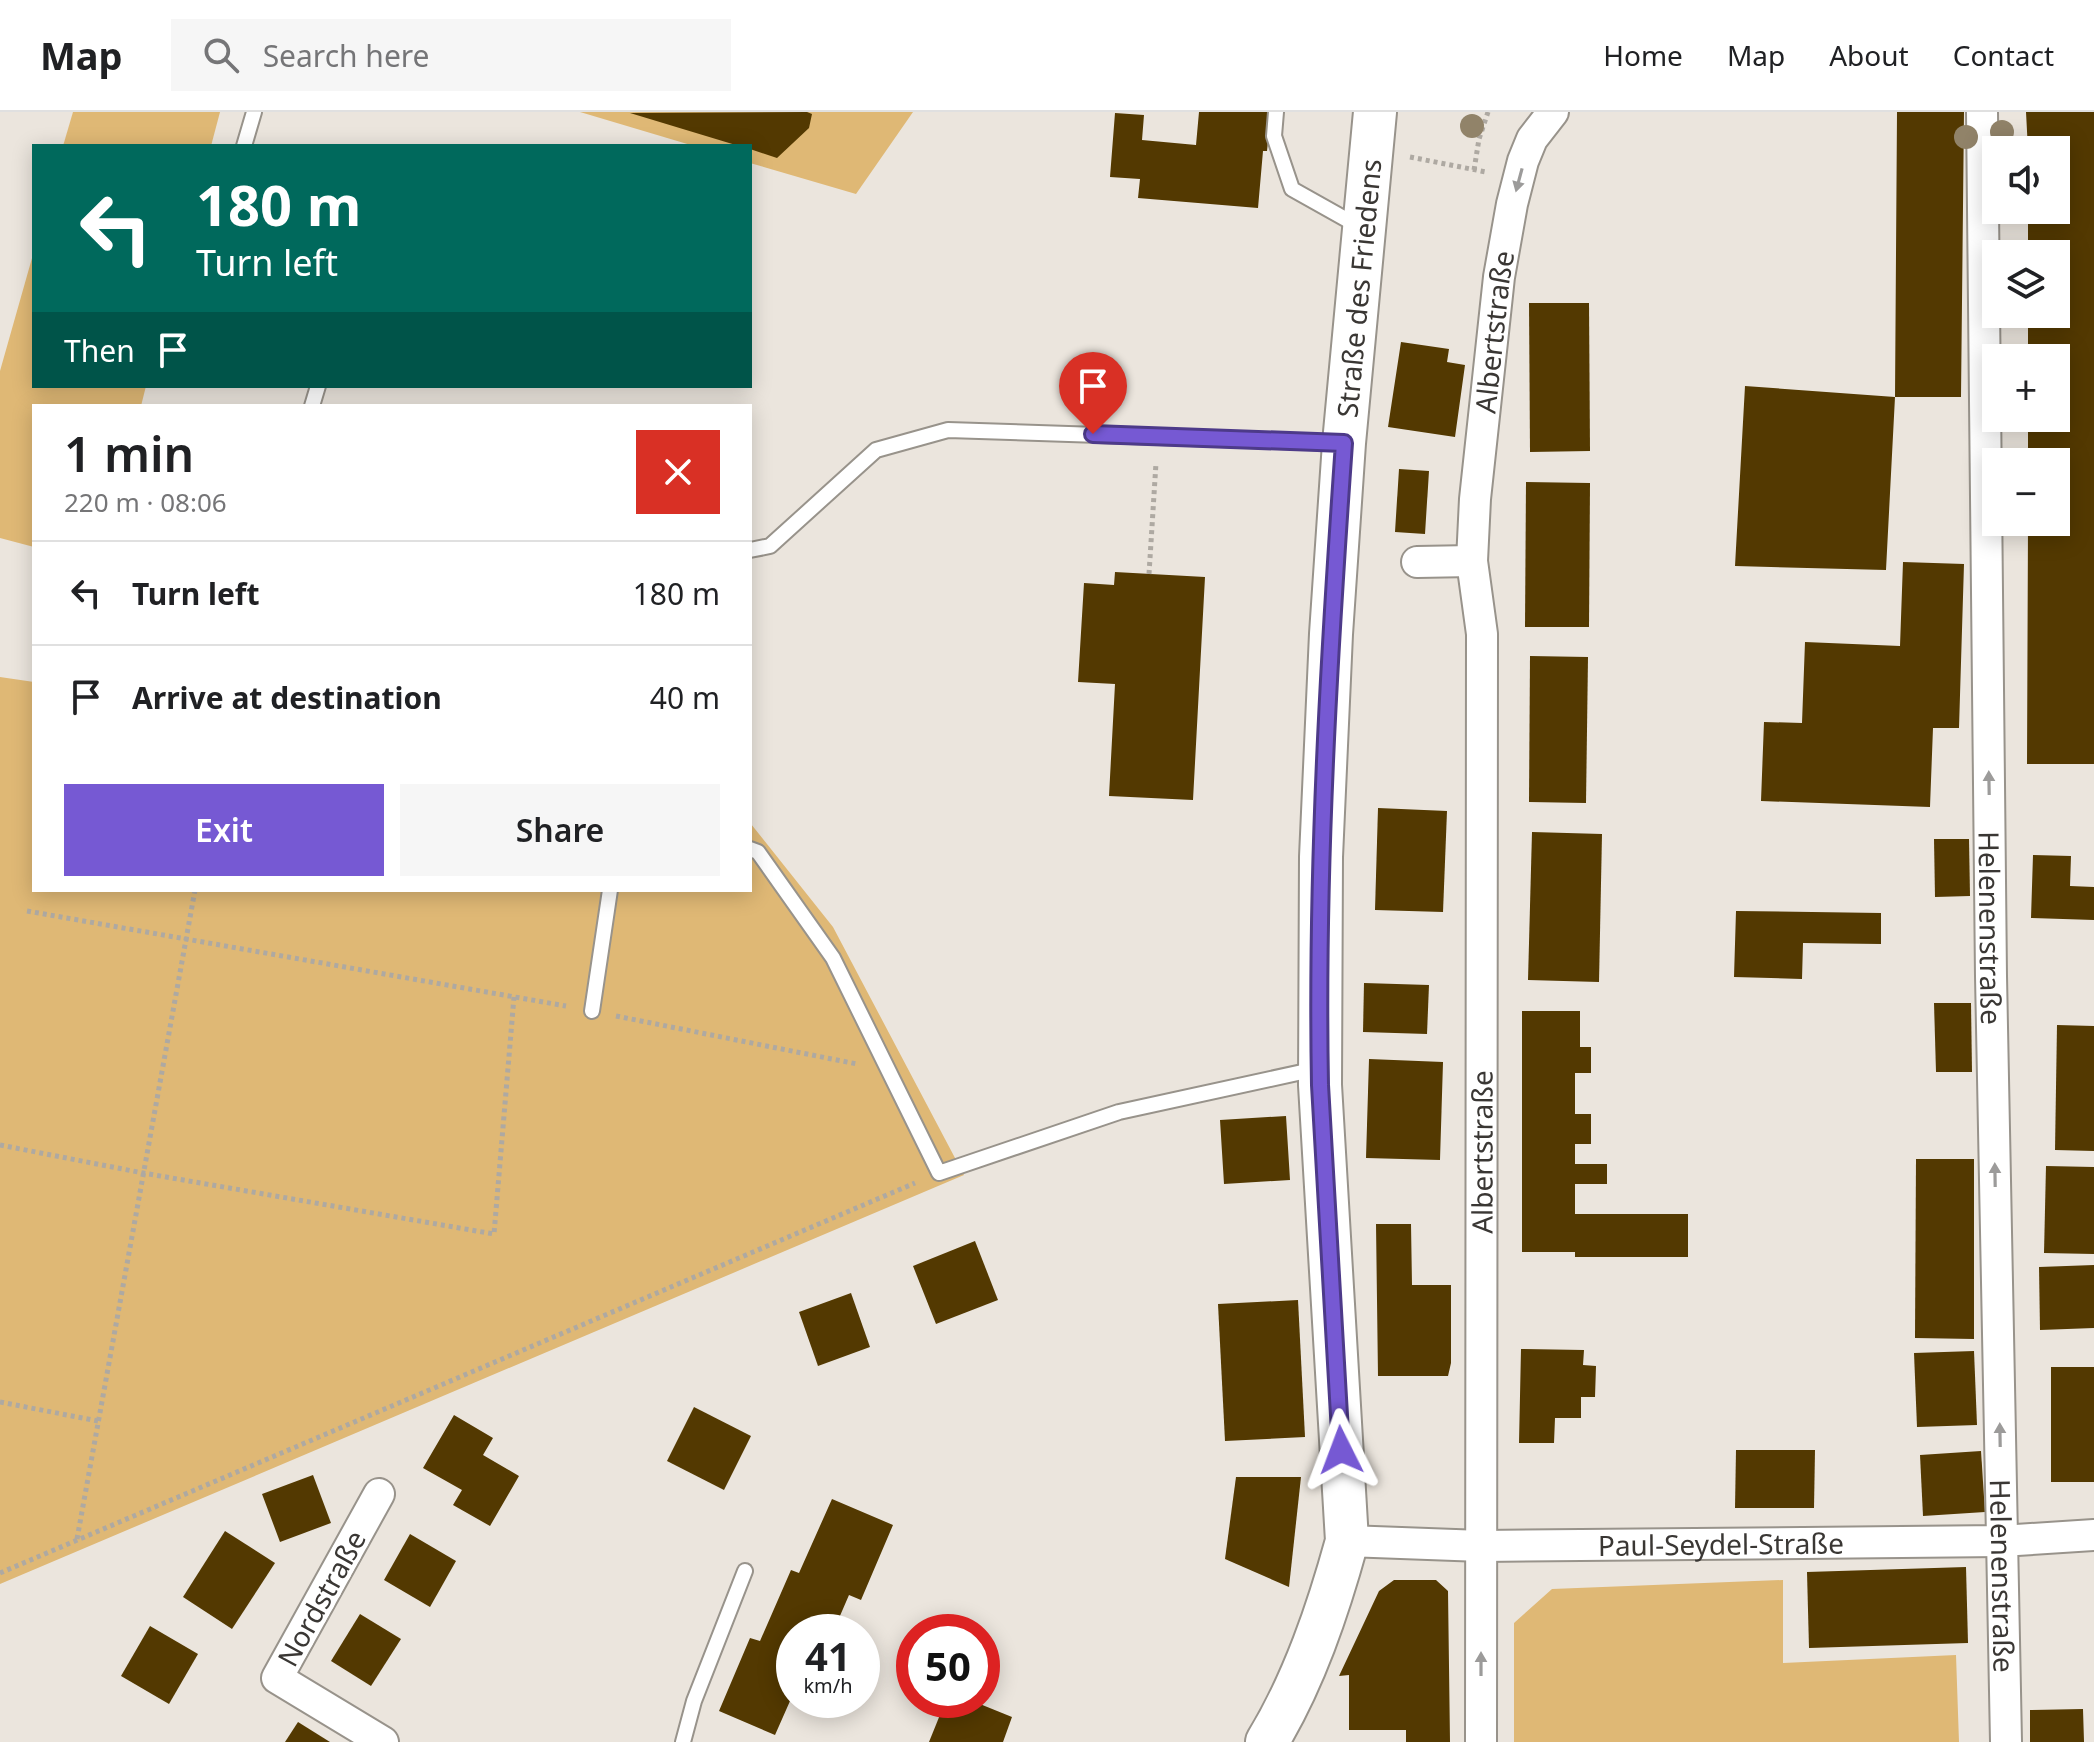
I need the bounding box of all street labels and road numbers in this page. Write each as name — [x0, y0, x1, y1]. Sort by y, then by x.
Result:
street label: Straße des Friedens — [1327, 157, 1390, 419]
street label: Albertstraße — [1465, 247, 1522, 415]
street label: Helenenstraße — [1970, 831, 2011, 1025]
street label: Albertstraße — [1462, 1070, 1501, 1234]
street label: Helenenstraße — [1982, 1479, 2024, 1673]
street label: Nordstraße — [268, 1523, 374, 1673]
street label: Paul-Seydel-Straße — [1598, 1524, 1844, 1564]

